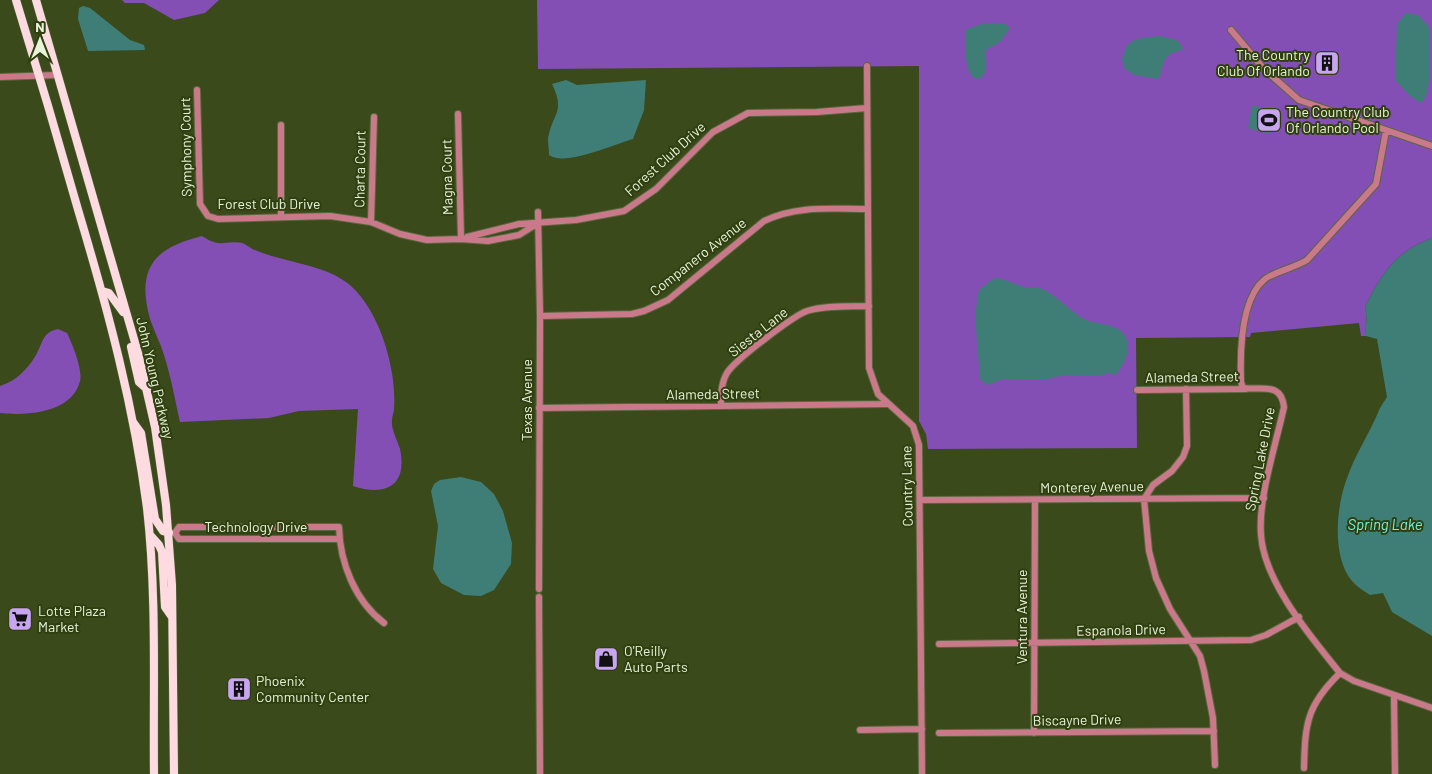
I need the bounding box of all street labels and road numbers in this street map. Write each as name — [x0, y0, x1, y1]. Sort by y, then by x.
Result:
street label: Symphony Court — [176, 97, 195, 197]
street label: Forest Club Drive — [621, 118, 709, 199]
street label: Charta Court — [350, 130, 369, 208]
street label: Magna Court — [437, 139, 456, 215]
street label: Forest Club Drive — [218, 195, 320, 212]
street label: Companero Avenue — [646, 214, 749, 299]
street label: Siesta Lane — [725, 303, 791, 360]
street label: John Young Parkway — [133, 315, 178, 441]
street label: Texas Avenue — [518, 359, 535, 441]
street label: Alameda Street — [1145, 367, 1239, 386]
street label: Alameda Street — [666, 384, 760, 403]
street label: Spring Lake Drive — [1241, 405, 1278, 512]
street label: Country Lane — [897, 445, 916, 527]
street label: Monterey Avenue — [1040, 477, 1144, 496]
street label: Technology Drive — [204, 518, 308, 535]
street label: Ventura Avenue — [1013, 570, 1030, 664]
street label: Espanola Drive — [1076, 620, 1166, 639]
street label: Biscayne Drive — [1032, 710, 1122, 729]

